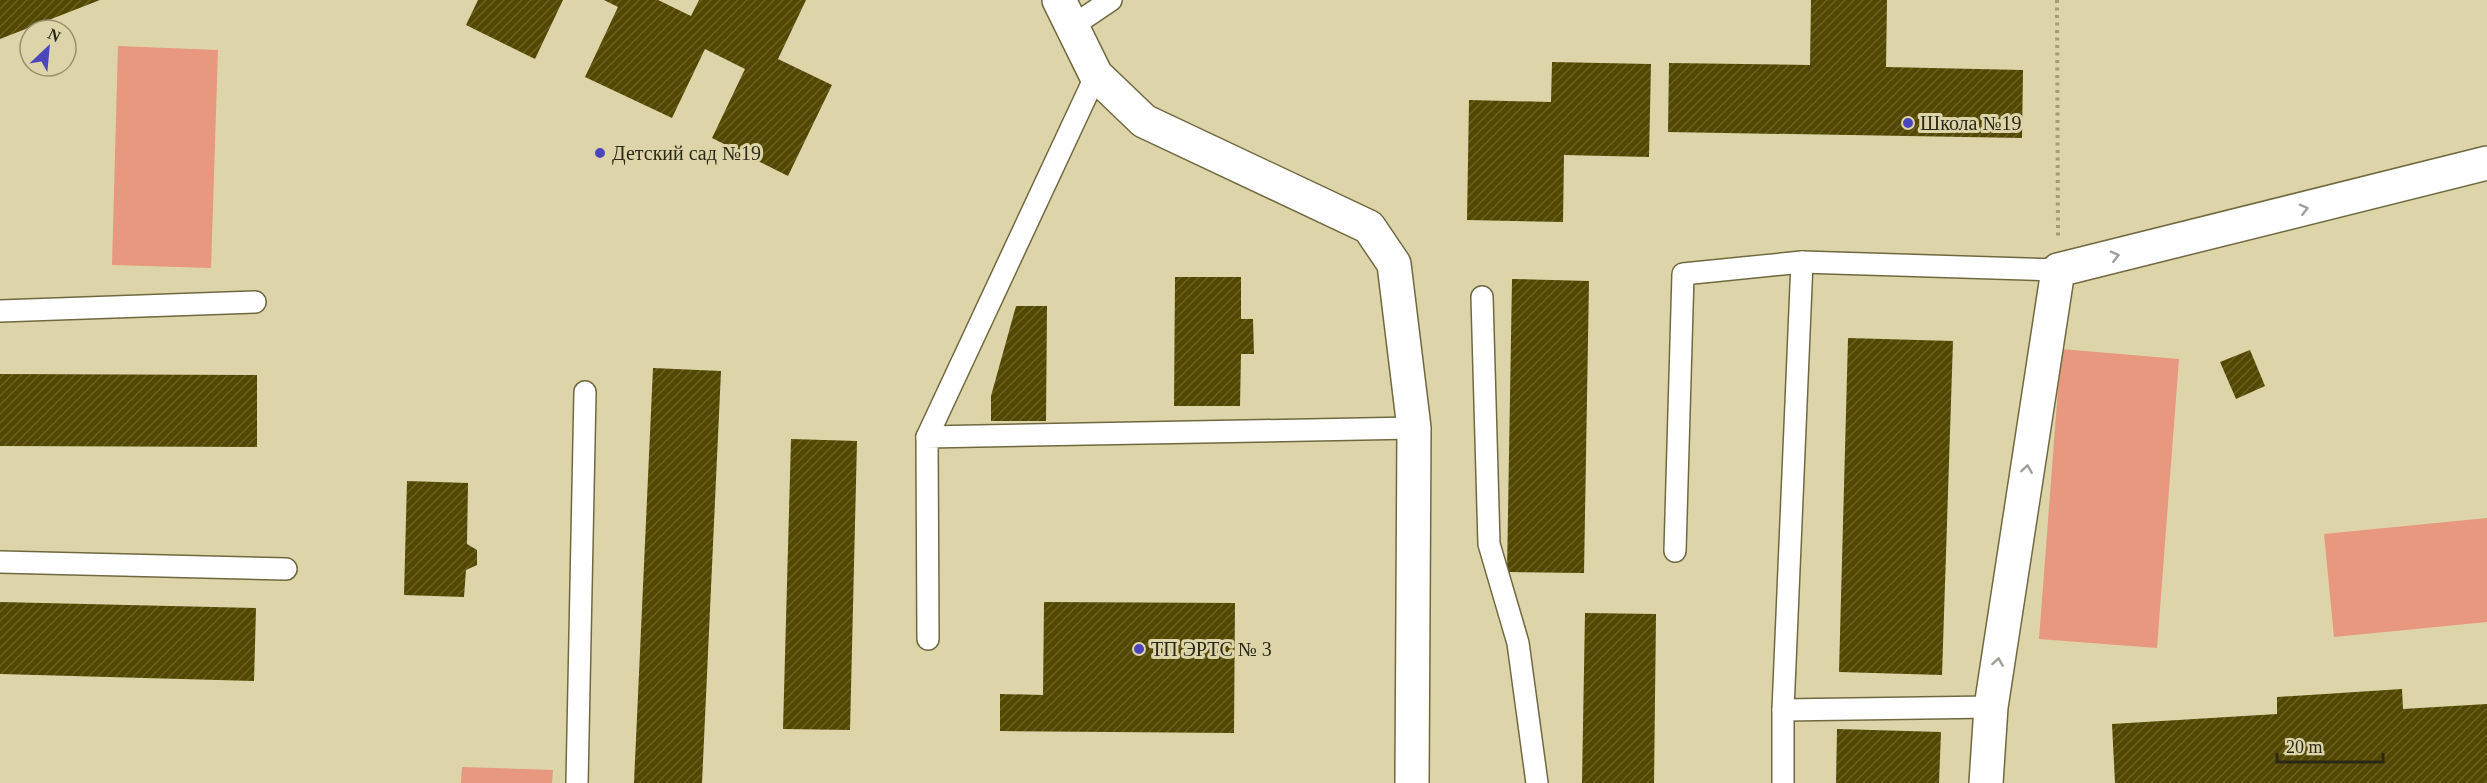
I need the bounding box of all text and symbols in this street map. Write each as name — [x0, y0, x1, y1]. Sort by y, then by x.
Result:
north arrow — [18, 18, 78, 78]
text: N — [45, 25, 64, 45]
place label: Школа №19 — [1920, 112, 2022, 134]
marker: Школа №19 — [1901, 116, 1915, 130]
place label: Детский сад №19 — [612, 142, 761, 165]
marker: Детский сад №19 — [593, 146, 607, 160]
one-way arrow — [2299, 203, 2309, 216]
one-way arrow — [2110, 251, 2120, 264]
one-way arrow — [2021, 465, 2033, 474]
place label: ТП ЭРТС № 3 — [1151, 638, 1272, 660]
marker: ТП ЭРТС № 3 — [1132, 642, 1146, 656]
one-way arrow — [1991, 658, 2003, 667]
scale bar — [2277, 726, 2384, 764]
text: 20 m — [2286, 737, 2323, 757]

